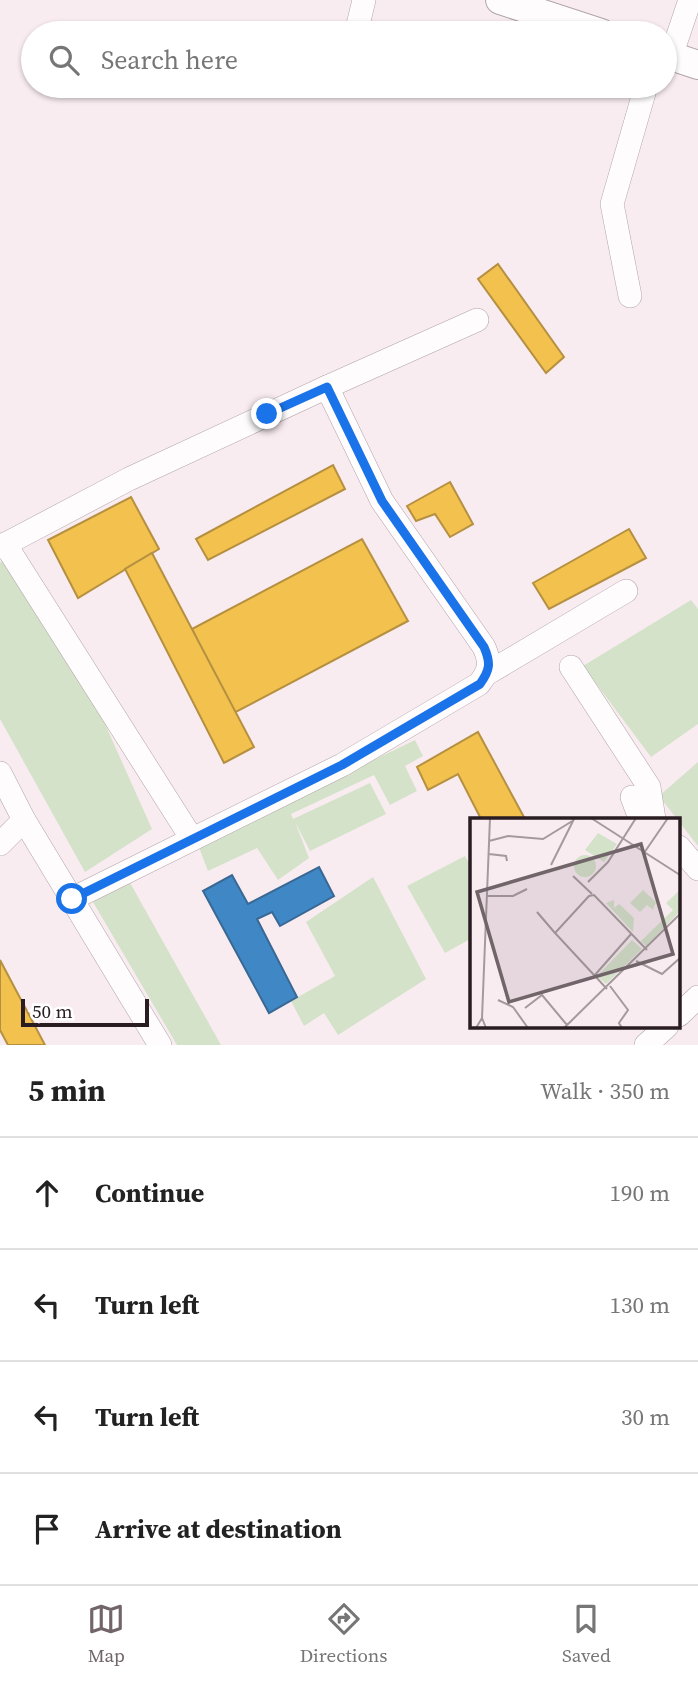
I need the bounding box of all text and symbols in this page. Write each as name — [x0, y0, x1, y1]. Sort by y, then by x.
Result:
search box — [21, 21, 677, 98]
icon: search — [45, 41, 83, 79]
text: Search here — [101, 42, 238, 78]
route end — [251, 398, 282, 429]
inset map — [470, 818, 680, 1028]
route start — [56, 883, 87, 914]
scale bar — [21, 996, 149, 1028]
text: 50 m — [32, 998, 73, 1024]
text: 5 min — [28, 1070, 106, 1111]
text: Walk · 350 m — [540, 1075, 670, 1107]
icon: ahead — [28, 1174, 66, 1212]
text: Continue — [95, 1175, 204, 1211]
text: 190 m — [609, 1177, 670, 1209]
icon: left — [28, 1286, 66, 1324]
text: Turn left — [95, 1287, 199, 1323]
text: 130 m — [609, 1289, 670, 1321]
icon: left — [28, 1398, 66, 1436]
text: Turn left — [95, 1399, 199, 1435]
text: 30 m — [621, 1401, 670, 1433]
icon: arrive — [28, 1510, 66, 1548]
text: Arrive at destination — [95, 1511, 342, 1547]
tab: Map — [87, 1600, 125, 1668]
tab: Directions — [300, 1600, 388, 1668]
tab: Saved — [562, 1600, 611, 1668]

